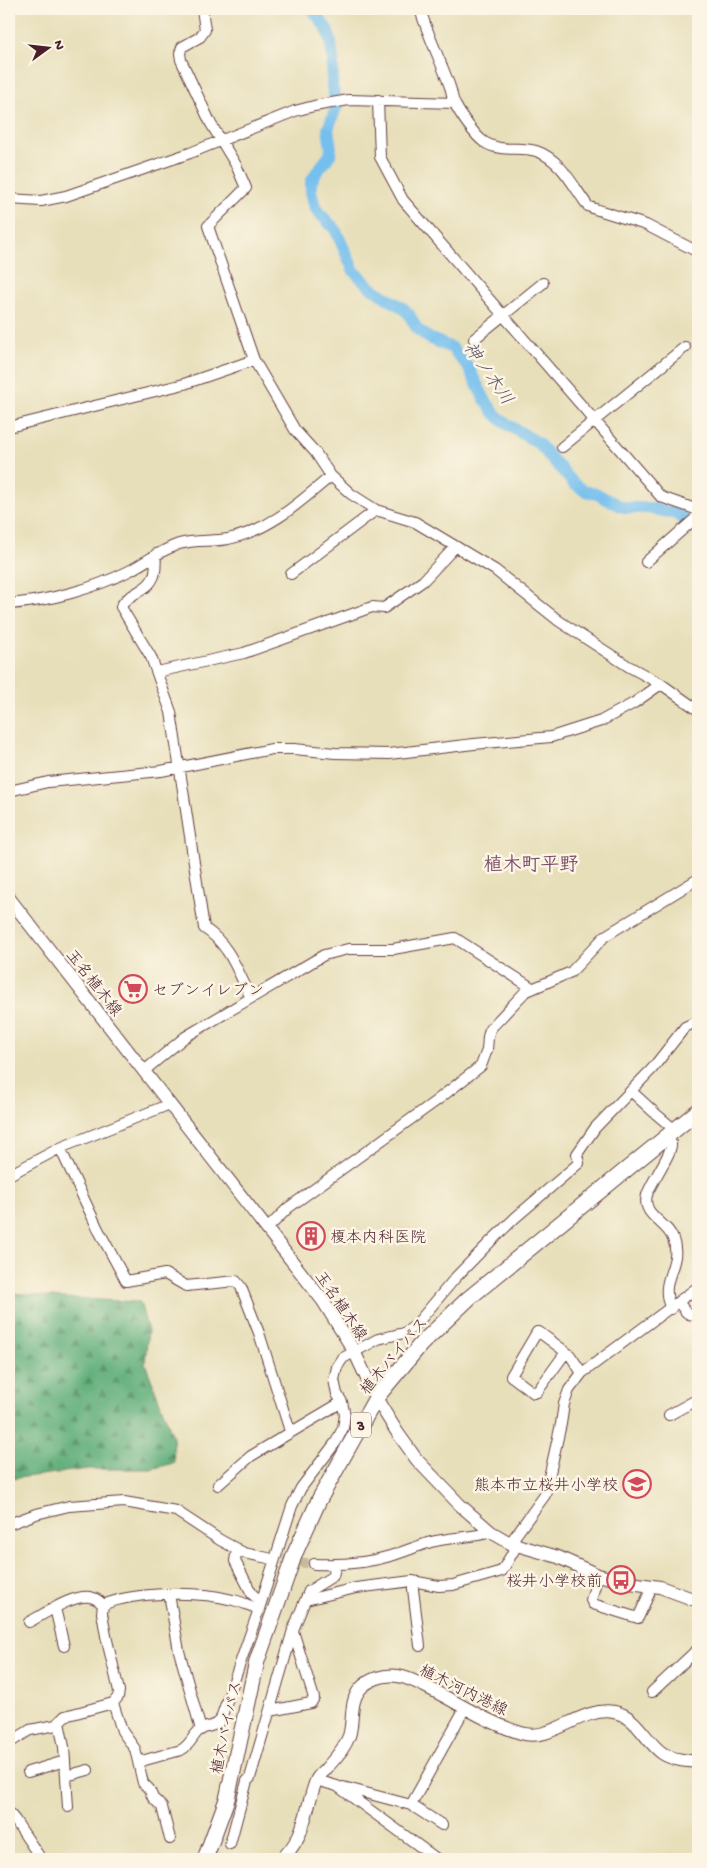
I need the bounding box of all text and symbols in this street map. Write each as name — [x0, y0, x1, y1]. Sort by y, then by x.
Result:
north arrow — [22, 22, 72, 72]
text: N — [49, 39, 68, 52]
water label: 神ノ木川 — [458, 338, 517, 410]
district label: 植木町平野 — [483, 854, 579, 878]
street label: 玉名植木線 — [60, 946, 126, 1022]
supermarket icon: セブンイレブン — [118, 974, 148, 1004]
place label: セブンイレブン — [152, 982, 264, 1002]
building icon: 榎本内科医院 — [296, 1221, 326, 1251]
place label: 榎本内科医院 — [330, 1228, 426, 1249]
street label: 玉名植木線 — [309, 1267, 371, 1345]
street label: 植木バイパス — [357, 1314, 434, 1400]
road number: 3 — [351, 1412, 371, 1438]
school or university icon: 熊本市立桜井小学校 — [622, 1469, 652, 1499]
place label: 熊本市立桜井小学校 — [474, 1477, 618, 1497]
bus stop icon: 桜井小学校前 — [606, 1565, 636, 1595]
place label: 桜井小学校前 — [506, 1573, 602, 1593]
street label: 植木河内港線 — [415, 1661, 511, 1722]
street label: 植木バイパス — [208, 1679, 248, 1777]

